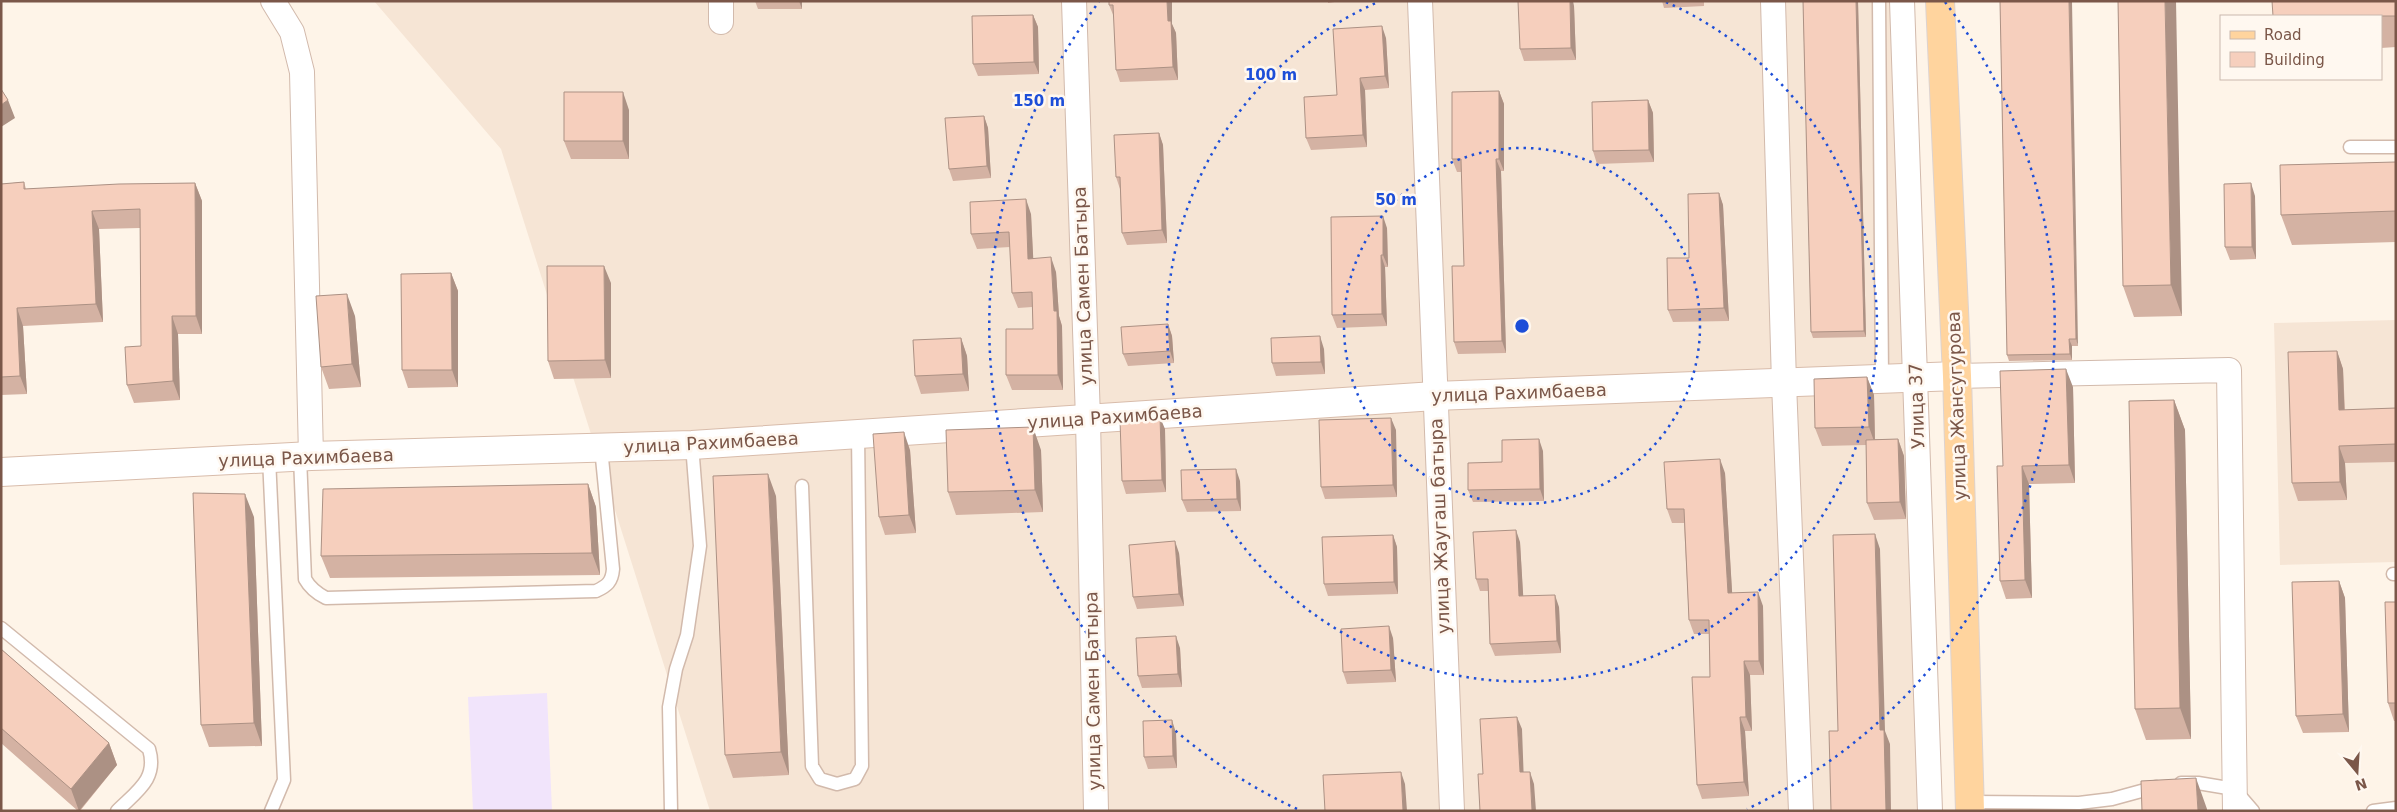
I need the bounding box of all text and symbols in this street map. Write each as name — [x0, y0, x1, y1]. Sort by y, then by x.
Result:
legend — [2220, 15, 2382, 80]
text: Road — [2264, 26, 2302, 44]
text: Building — [2264, 51, 2325, 69]
text: 100 m — [1245, 66, 1297, 84]
text: 150 m — [1013, 92, 1065, 110]
street label: улица Самен Батыра — [1069, 186, 1096, 386]
text: 50 m — [1375, 191, 1417, 209]
street label: улица Жансугурова — [1943, 311, 1970, 501]
centre of rings — [1513, 317, 1531, 335]
street label: Улица 37 — [1905, 363, 1928, 449]
street label: улица Рахимбаева — [1431, 379, 1607, 406]
street label: улица Рахимбаева — [1027, 400, 1203, 433]
street label: улица Жаугаш батыра — [1425, 418, 1454, 634]
street label: улица Рахимбаева — [623, 427, 799, 458]
street label: улица Рахимбаева — [218, 444, 394, 471]
street label: улица Самен Батыра — [1080, 591, 1105, 791]
north arrow — [2332, 747, 2382, 797]
text: N — [2353, 775, 2369, 794]

